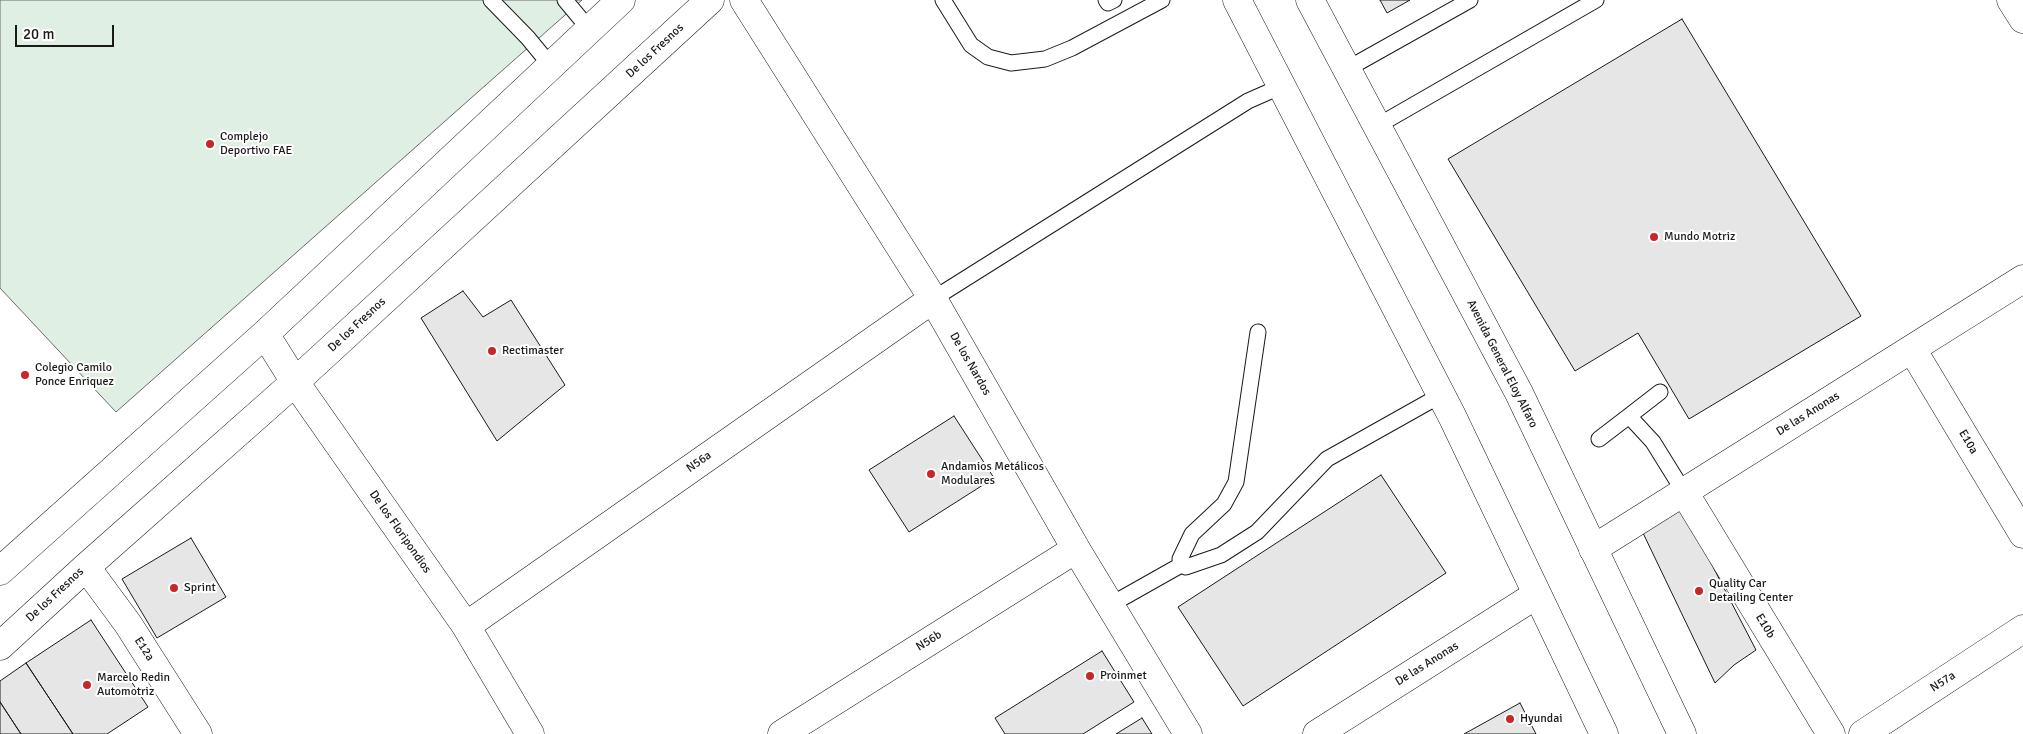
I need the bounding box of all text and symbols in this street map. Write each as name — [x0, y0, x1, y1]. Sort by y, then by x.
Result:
scale bar — [18, 15, 116, 47]
street label: De los Fresnos — [623, 21, 687, 81]
text: 20 m — [23, 25, 54, 43]
place label: Complejo Deportivo FAE — [220, 130, 292, 158]
marker: Complejo Deportivo FAE — [204, 138, 216, 150]
place label: Mundo Motriz — [1664, 230, 1735, 244]
marker: Mundo Motriz — [1648, 231, 1660, 243]
street label: De los Fresnos — [325, 295, 389, 355]
street label: Avenida General Eloy Alfaro — [1463, 298, 1541, 430]
street label: De los Nardos — [946, 330, 994, 398]
place label: Rectimaster — [502, 344, 564, 358]
marker: Rectimaster — [486, 345, 498, 357]
place label: Colegio Camilo Ponce Enriquez — [35, 361, 114, 389]
marker: Colegio Camilo Ponce Enriquez — [19, 369, 31, 381]
street label: De las Anonas — [1774, 389, 1842, 439]
street label: E10a — [1955, 427, 1981, 457]
street label: N56a — [684, 448, 714, 476]
place label: Andamios Metálicos Modulares — [941, 460, 1044, 488]
marker: Andamios Metálicos Modulares — [925, 468, 937, 480]
street label: De los Floripondios — [366, 488, 434, 576]
street label: De los Fresnos — [23, 565, 87, 625]
place label: Quality Car Detailing Center — [1709, 577, 1793, 605]
place label: Sprint — [184, 581, 216, 595]
marker: Sprint — [168, 582, 180, 594]
marker: Quality Car Detailing Center — [1693, 585, 1705, 597]
street label: E10b — [1752, 611, 1778, 641]
street label: N56b — [914, 628, 944, 654]
street label: E12a — [131, 634, 157, 664]
street label: De las Anonas — [1393, 639, 1461, 689]
place label: Proinmet — [1100, 669, 1147, 683]
street label: N57a — [1928, 669, 1958, 695]
marker: Proinmet — [1084, 670, 1096, 682]
place label: Marcelo Redin Automotriz — [97, 671, 170, 699]
marker: Marcelo Redin Automotriz — [81, 679, 93, 691]
place label: Hyundai — [1520, 712, 1563, 726]
marker: Hyundai — [1504, 713, 1516, 725]

